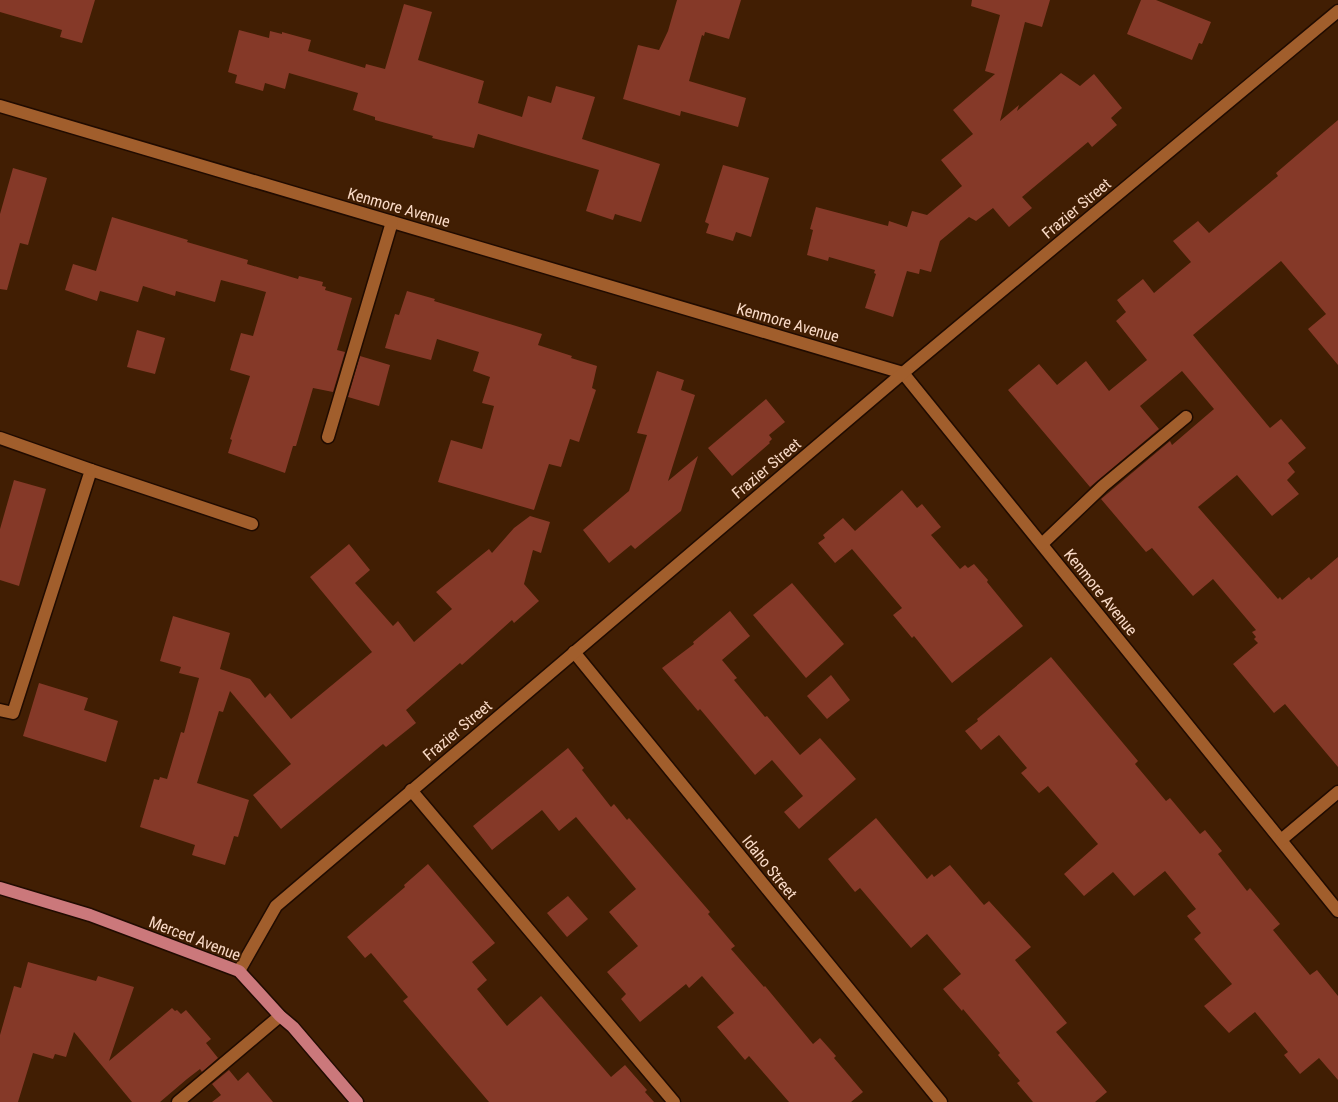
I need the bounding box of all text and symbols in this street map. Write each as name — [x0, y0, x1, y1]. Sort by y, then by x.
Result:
street label: Frazier Street — [1038, 174, 1115, 243]
street label: Kenmore Avenue — [345, 184, 452, 231]
street label: Kenmore Avenue — [734, 299, 841, 346]
street label: Frazier Street — [728, 434, 805, 503]
street label: Kenmore Avenue — [1060, 545, 1141, 639]
street label: Frazier Street — [419, 696, 496, 765]
street label: Idaho Street — [738, 832, 801, 903]
street label: Merced Avenue — [146, 912, 243, 965]

